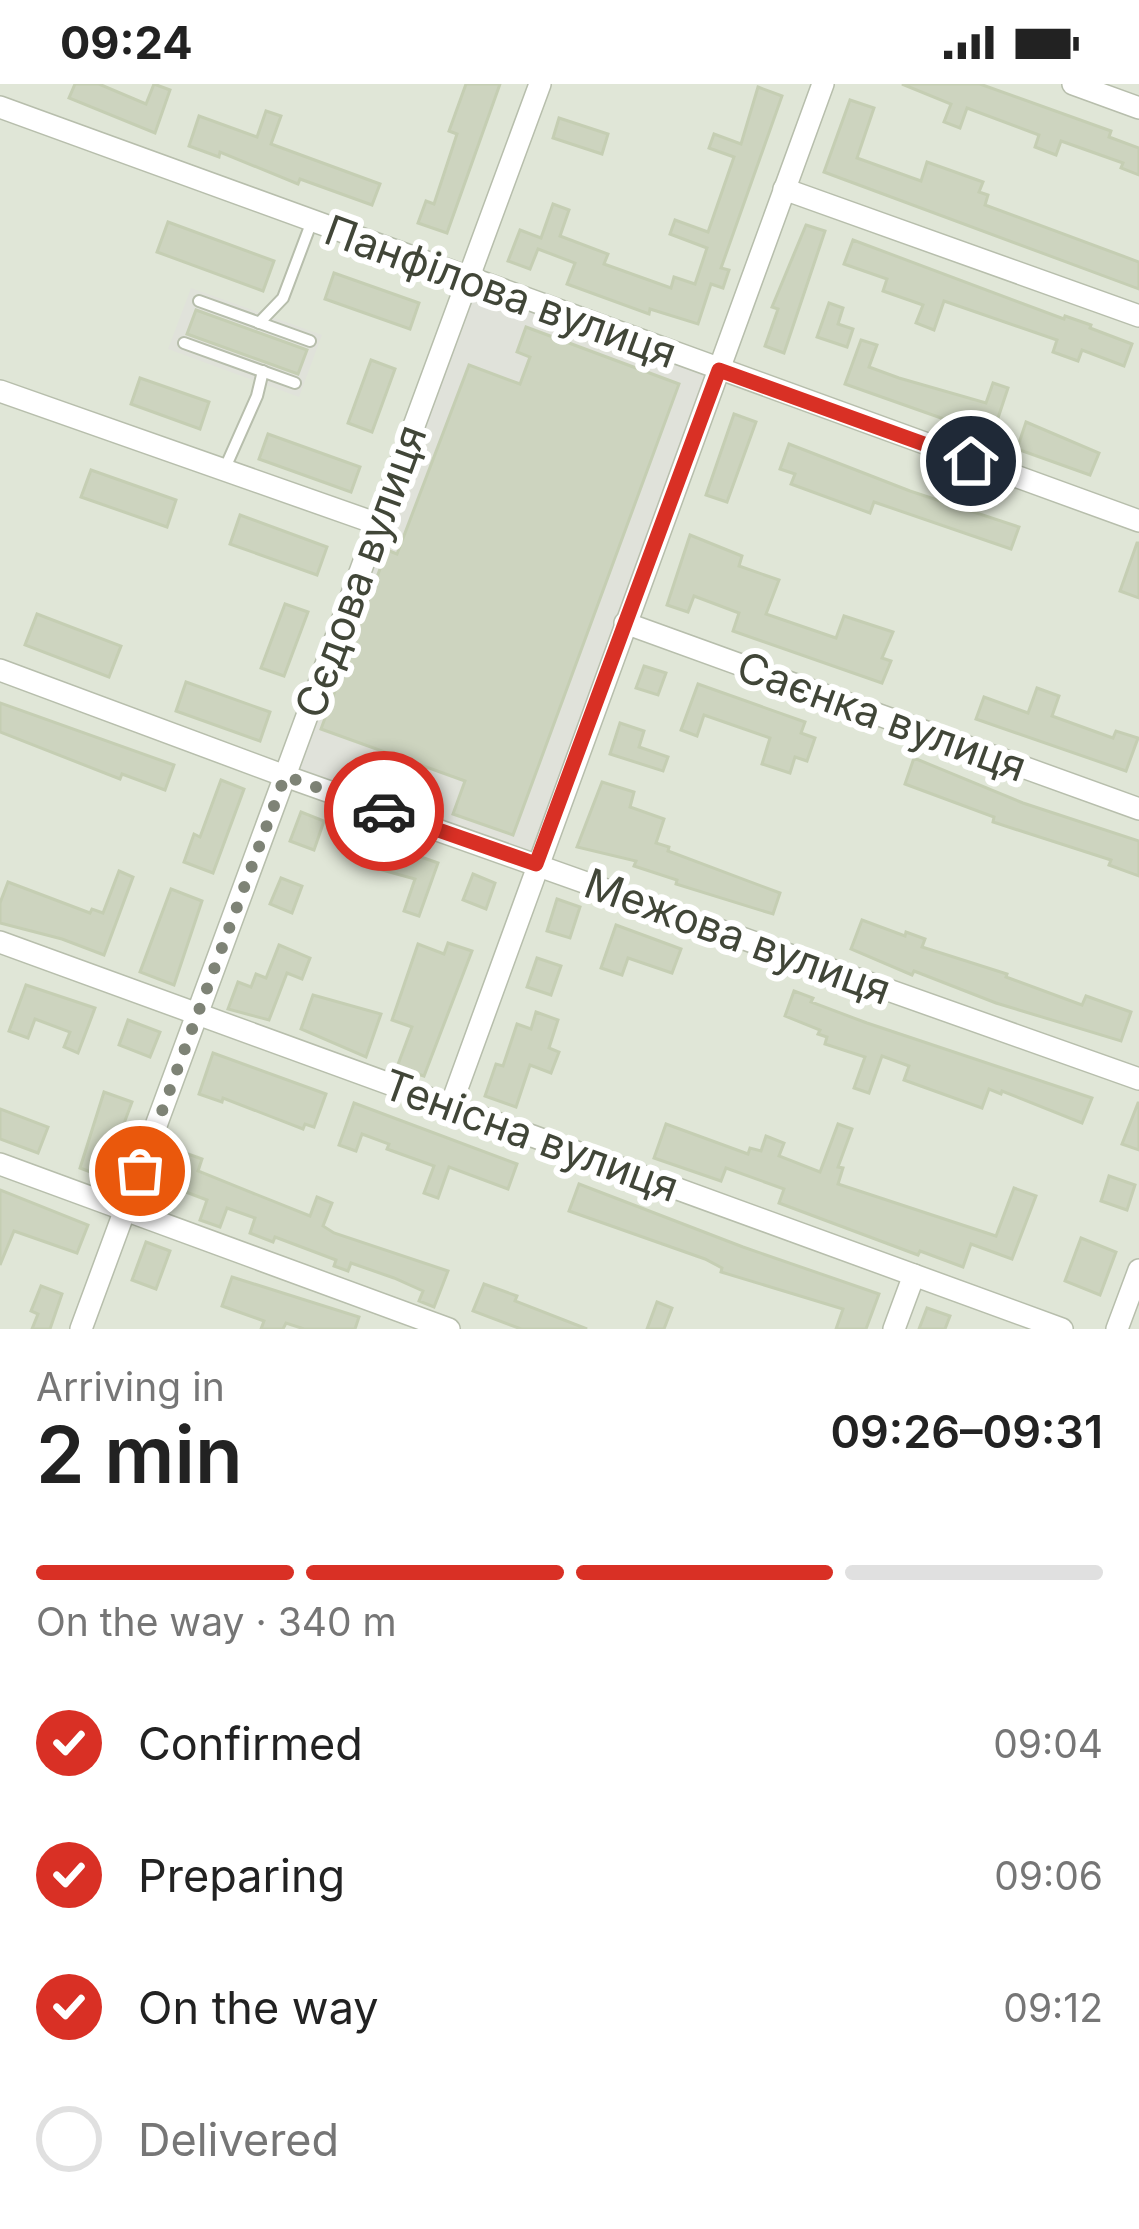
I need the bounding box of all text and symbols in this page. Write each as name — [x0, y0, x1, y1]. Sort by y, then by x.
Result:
text: 09:24 — [60, 15, 193, 70]
street label: Панфілова вулиця — [318, 204, 684, 378]
pin — [920, 410, 1022, 512]
street label: Сєдова вулиця — [283, 418, 437, 724]
icon: home — [938, 428, 1004, 494]
street label: Саєнка вулиця — [731, 640, 1033, 792]
courier — [324, 751, 444, 871]
icon: car — [351, 778, 417, 844]
street label: Межова вулиця — [578, 857, 898, 1015]
street label: Тенісна вулиця — [376, 1058, 686, 1212]
pin — [89, 1120, 191, 1222]
icon: bag — [107, 1138, 173, 1204]
text: Arriving in — [36, 1363, 225, 1410]
text: 09:26–09:31 — [830, 1404, 1103, 1459]
text: 2 min — [36, 1407, 243, 1502]
text: On the way · 340 m — [36, 1598, 397, 1645]
icon: check — [36, 1710, 102, 1776]
text: Confirmed — [138, 1716, 363, 1771]
text: 09:04 — [993, 1720, 1103, 1767]
icon: check — [36, 1842, 102, 1908]
text: Preparing — [138, 1848, 345, 1903]
text: 09:06 — [994, 1852, 1103, 1899]
icon: check — [36, 1974, 102, 2040]
text: On the way — [138, 1980, 379, 2035]
text: 09:12 — [1003, 1984, 1103, 2031]
text: Delivered — [138, 2112, 339, 2167]

